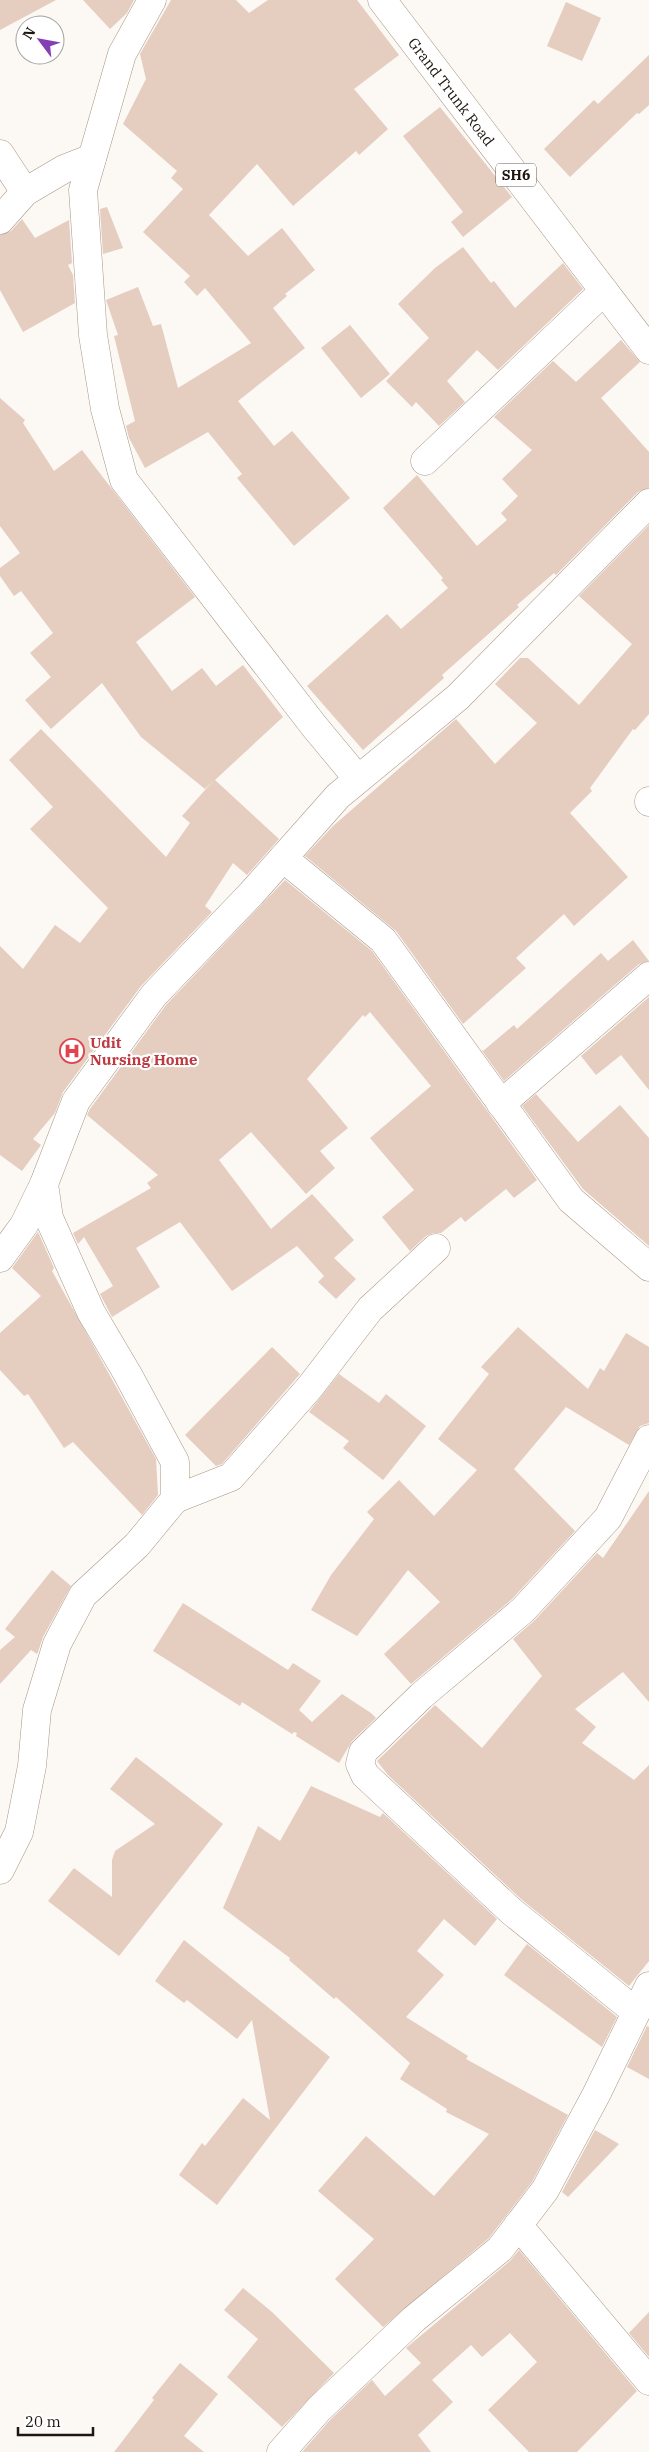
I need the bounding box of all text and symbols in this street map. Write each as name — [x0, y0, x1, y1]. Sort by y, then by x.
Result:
north arrow — [15, 15, 65, 65]
text: N — [18, 24, 40, 43]
street label: Grand Trunk Road — [404, 33, 499, 149]
road number: SH6 — [496, 164, 536, 186]
place label: Udit Nursing Home — [90, 1033, 198, 1069]
hospital icon: Udit Nursing Home — [59, 1038, 85, 1064]
scale bar — [18, 2404, 92, 2436]
text: 20 m — [25, 2412, 61, 2431]

